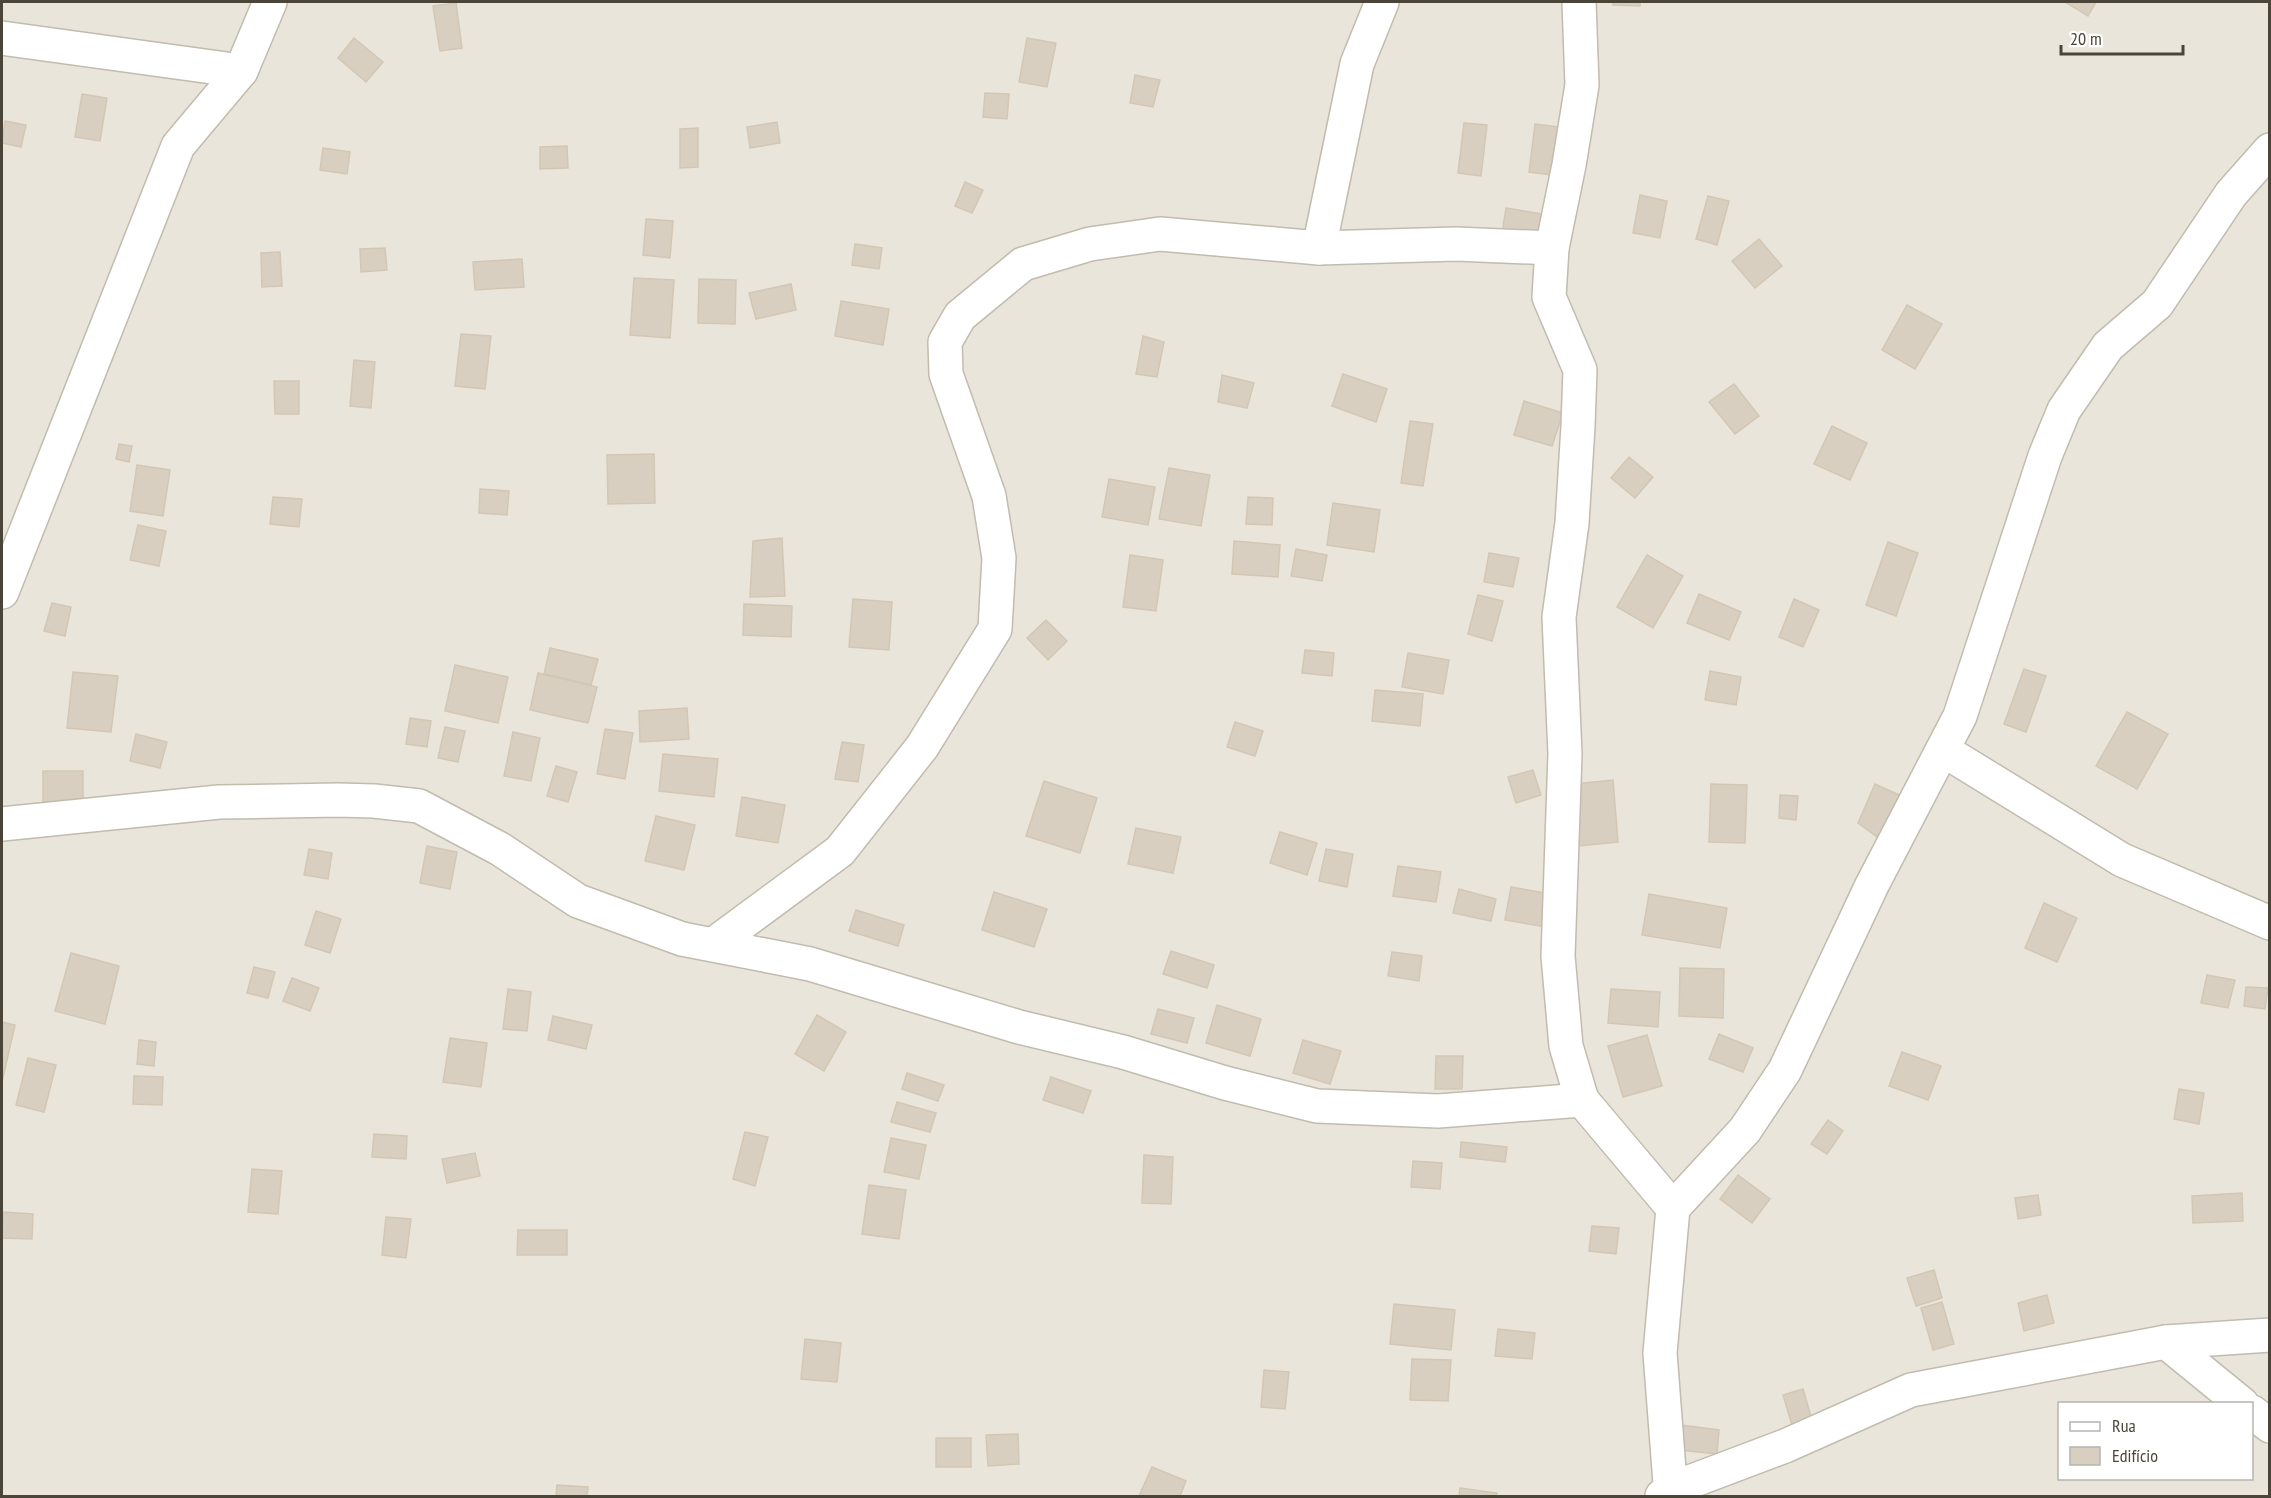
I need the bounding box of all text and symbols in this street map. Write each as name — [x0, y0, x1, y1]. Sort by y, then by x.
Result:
scale bar — [2061, 18, 2182, 56]
text: 20 m — [2070, 27, 2102, 50]
legend — [2058, 1402, 2253, 1480]
text: Rua — [2112, 1414, 2136, 1437]
text: Edifício — [2112, 1444, 2158, 1467]

